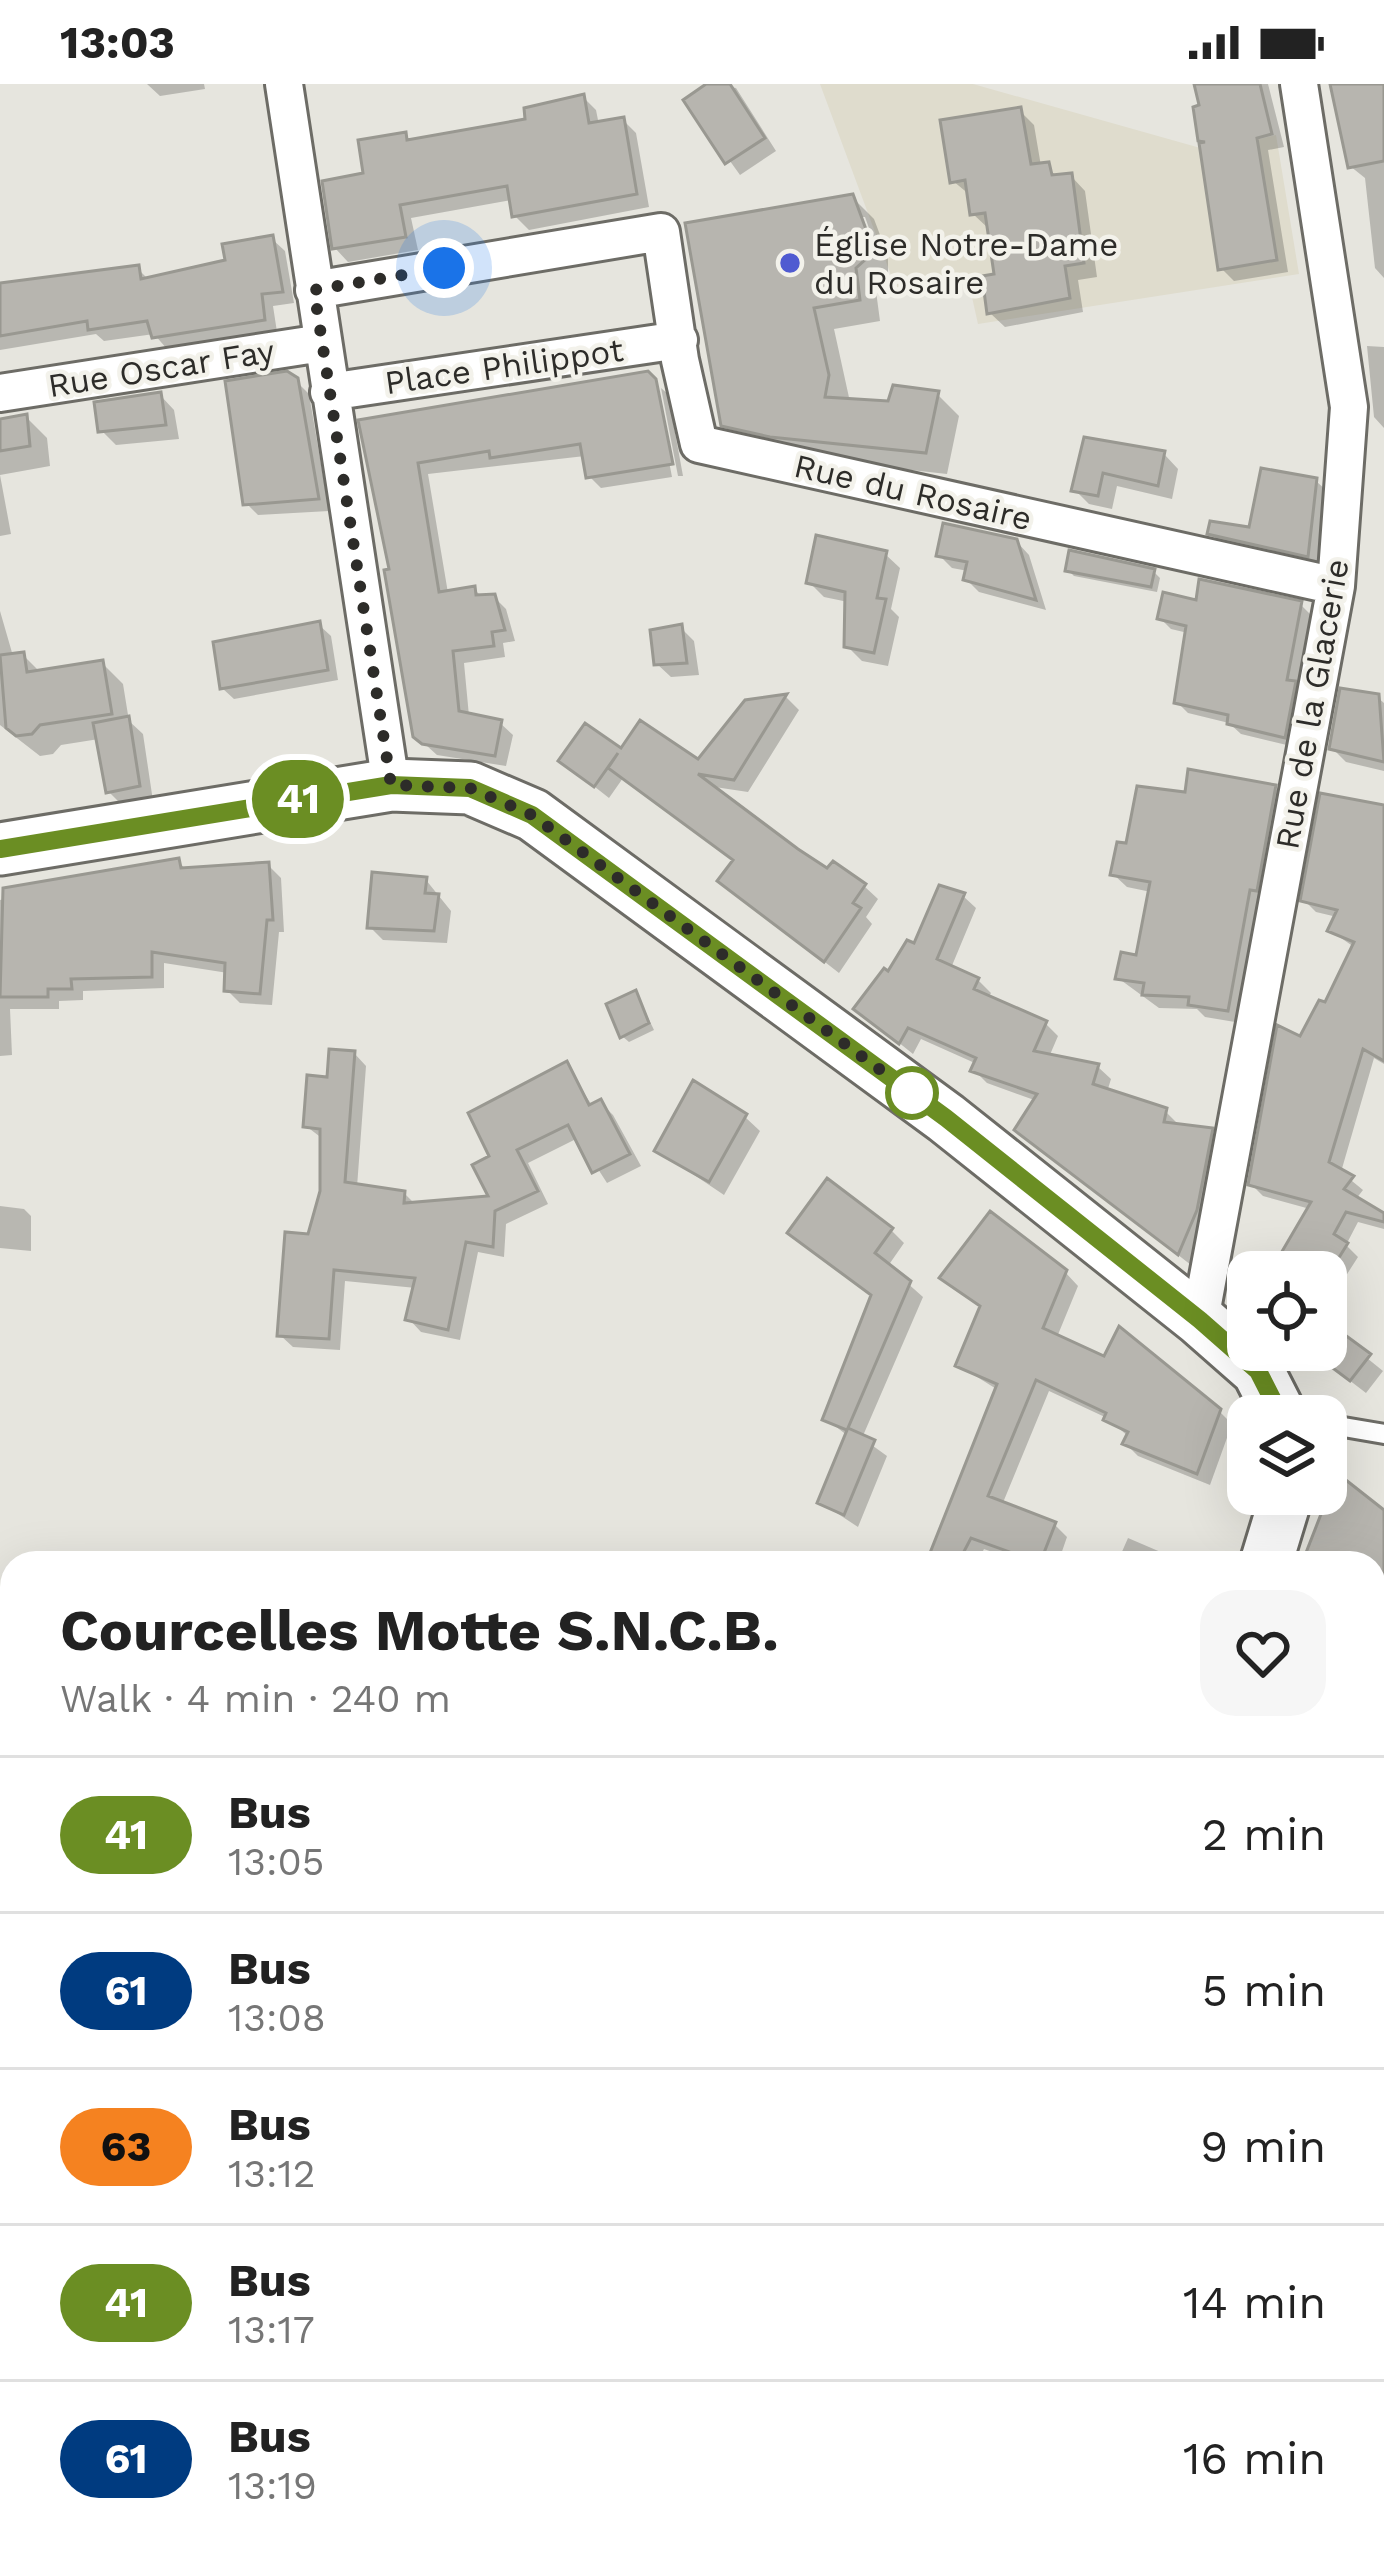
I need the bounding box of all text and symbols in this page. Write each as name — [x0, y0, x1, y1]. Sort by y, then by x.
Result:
text: 13:03 — [60, 16, 175, 69]
place label: Église Notre-Dame du Rosaire — [814, 225, 1118, 302]
your location — [414, 238, 474, 298]
marker: Église Notre-Dame du Rosaire — [777, 250, 803, 276]
street label: Place Philippot — [382, 330, 626, 402]
street label: Rue Oscar Fay — [45, 331, 277, 405]
street label: Rue du Rosaire — [790, 446, 1036, 538]
street label: Rue de la Glacerie — [1267, 556, 1357, 852]
line badge: 41 — [244, 760, 352, 838]
text: 41 — [276, 774, 320, 823]
unlabelled marker — [887, 1068, 937, 1118]
map controls — [1227, 1251, 1347, 1515]
button: locate — [1227, 1251, 1347, 1371]
button: layers — [1227, 1395, 1347, 1515]
button: heart — [1200, 1590, 1326, 1716]
text: Courcelles Motte S.N.C.B. — [60, 1597, 779, 1664]
text: Walk · 4 min · 240 m — [60, 1676, 451, 1721]
text: Bus — [228, 1786, 311, 1839]
text: 2 min — [1202, 1808, 1326, 1861]
text: 41 — [104, 1810, 148, 1859]
text: 13:05 — [228, 1839, 324, 1884]
text: Bus — [228, 1942, 311, 1995]
text: 5 min — [1202, 1964, 1326, 2017]
text: 61 — [104, 1966, 148, 2015]
text: 13:08 — [228, 1995, 326, 2040]
text: Bus — [228, 2098, 311, 2151]
text: 9 min — [1200, 2120, 1326, 2173]
text: 63 — [101, 2122, 151, 2171]
text: 13:12 — [228, 2151, 315, 2196]
text: Bus — [228, 2254, 311, 2307]
text: 14 min — [1183, 2276, 1326, 2329]
text: 41 — [104, 2278, 148, 2327]
text: 13:17 — [228, 2307, 315, 2352]
text: Bus — [228, 2410, 311, 2463]
text: 16 min — [1183, 2432, 1326, 2485]
text: 61 — [104, 2434, 148, 2483]
text: 13:19 — [228, 2463, 317, 2508]

